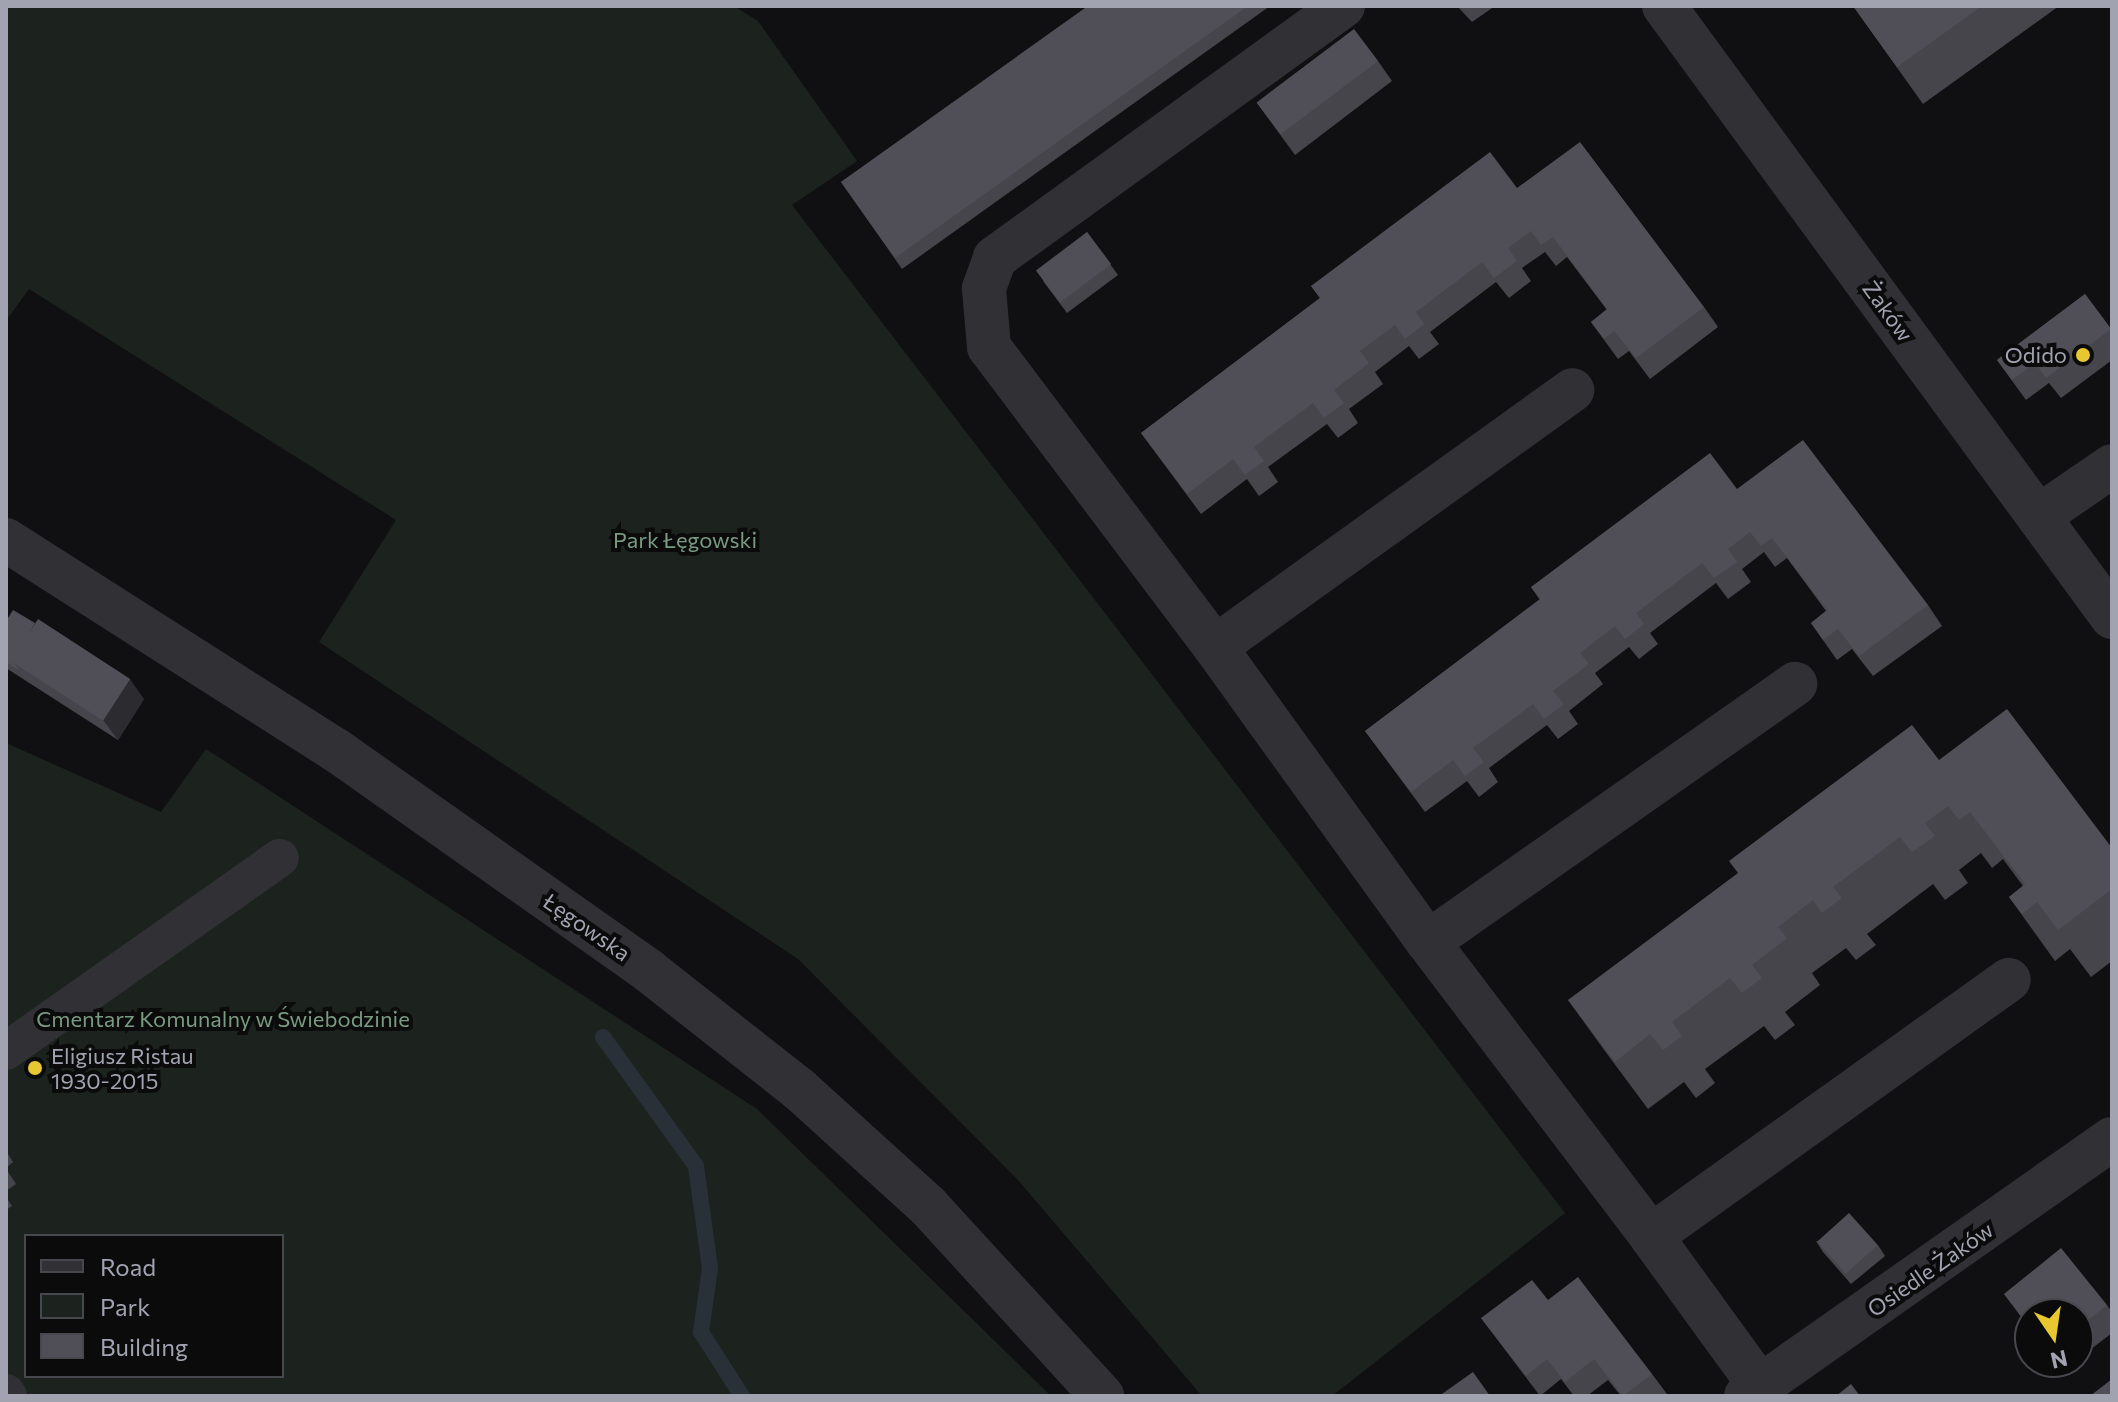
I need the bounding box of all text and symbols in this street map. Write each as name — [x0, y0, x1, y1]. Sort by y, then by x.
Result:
street label: Żaków — [1857, 276, 1919, 346]
place label: Odido — [2005, 342, 2067, 368]
marker: Odido — [2074, 346, 2092, 364]
park label: Park Łęgowski — [613, 527, 757, 553]
street label: Łęgowska — [539, 888, 635, 966]
park label: Cmentarz Komunalny w Świebodzinie — [36, 1006, 410, 1032]
place label: Eligiusz Ristau 1930-2015 — [51, 1042, 193, 1094]
marker: Eligiusz Ristau 1930-2015 — [26, 1059, 44, 1077]
street label: Osiedle Żaków — [1862, 1216, 1998, 1322]
legend — [24, 1234, 284, 1378]
text: Road — [100, 1252, 156, 1281]
text: Park — [100, 1292, 150, 1321]
north arrow — [2014, 1298, 2094, 1378]
text: Building — [100, 1332, 188, 1361]
text: N — [2048, 1345, 2070, 1375]

